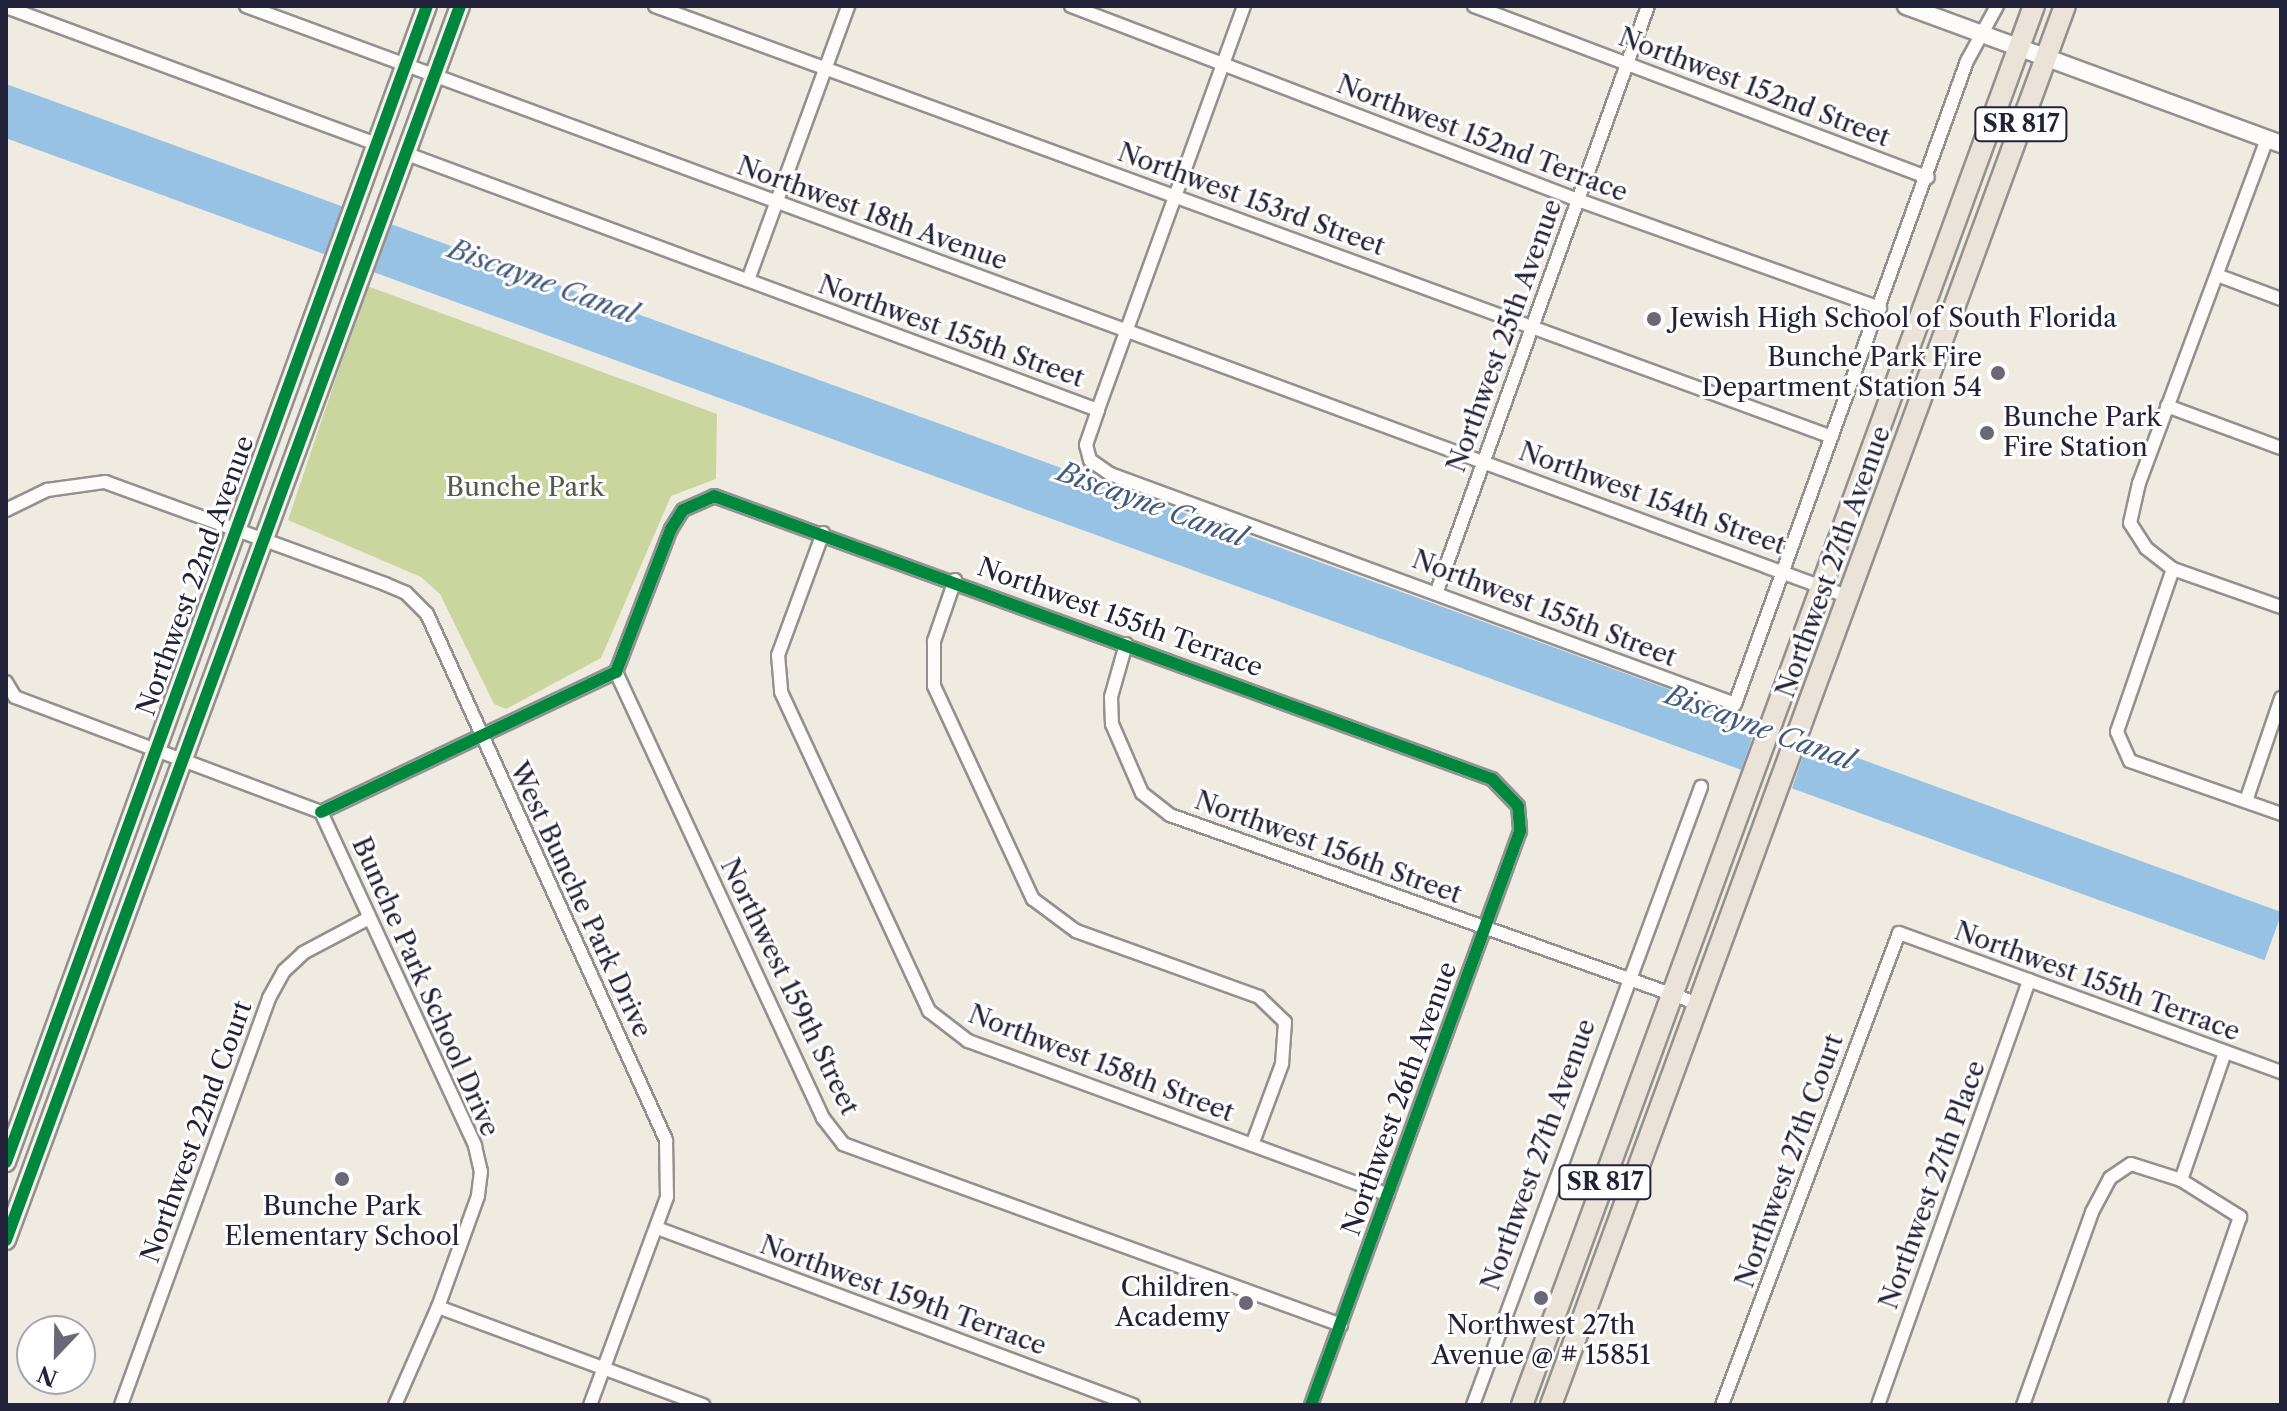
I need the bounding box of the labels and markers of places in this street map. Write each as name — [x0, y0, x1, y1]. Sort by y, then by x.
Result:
place label: Jewish High School of South Florida — [1670, 303, 2117, 335]
marker: Jewish High School of South Florida — [1645, 310, 1663, 328]
place label: Bunche Park Fire Department Station 54 — [1701, 342, 1982, 404]
marker: Bunche Park Fire Department Station 54 — [1989, 364, 2007, 382]
place label: Bunche Park Fire Station — [2003, 402, 2161, 464]
marker: Bunche Park Fire Station — [1978, 424, 1996, 442]
marker: Bunche Park Elementary School — [333, 1170, 351, 1188]
place label: Bunche Park Elementary School — [224, 1191, 460, 1252]
place label: Children Academy — [1115, 1272, 1230, 1334]
marker: Northwest 27th Avenue @ # 15851 — [1532, 1289, 1550, 1307]
marker: Children Academy — [1237, 1294, 1255, 1312]
place label: Northwest 27th Avenue @ # 15851 — [1432, 1310, 1650, 1372]

